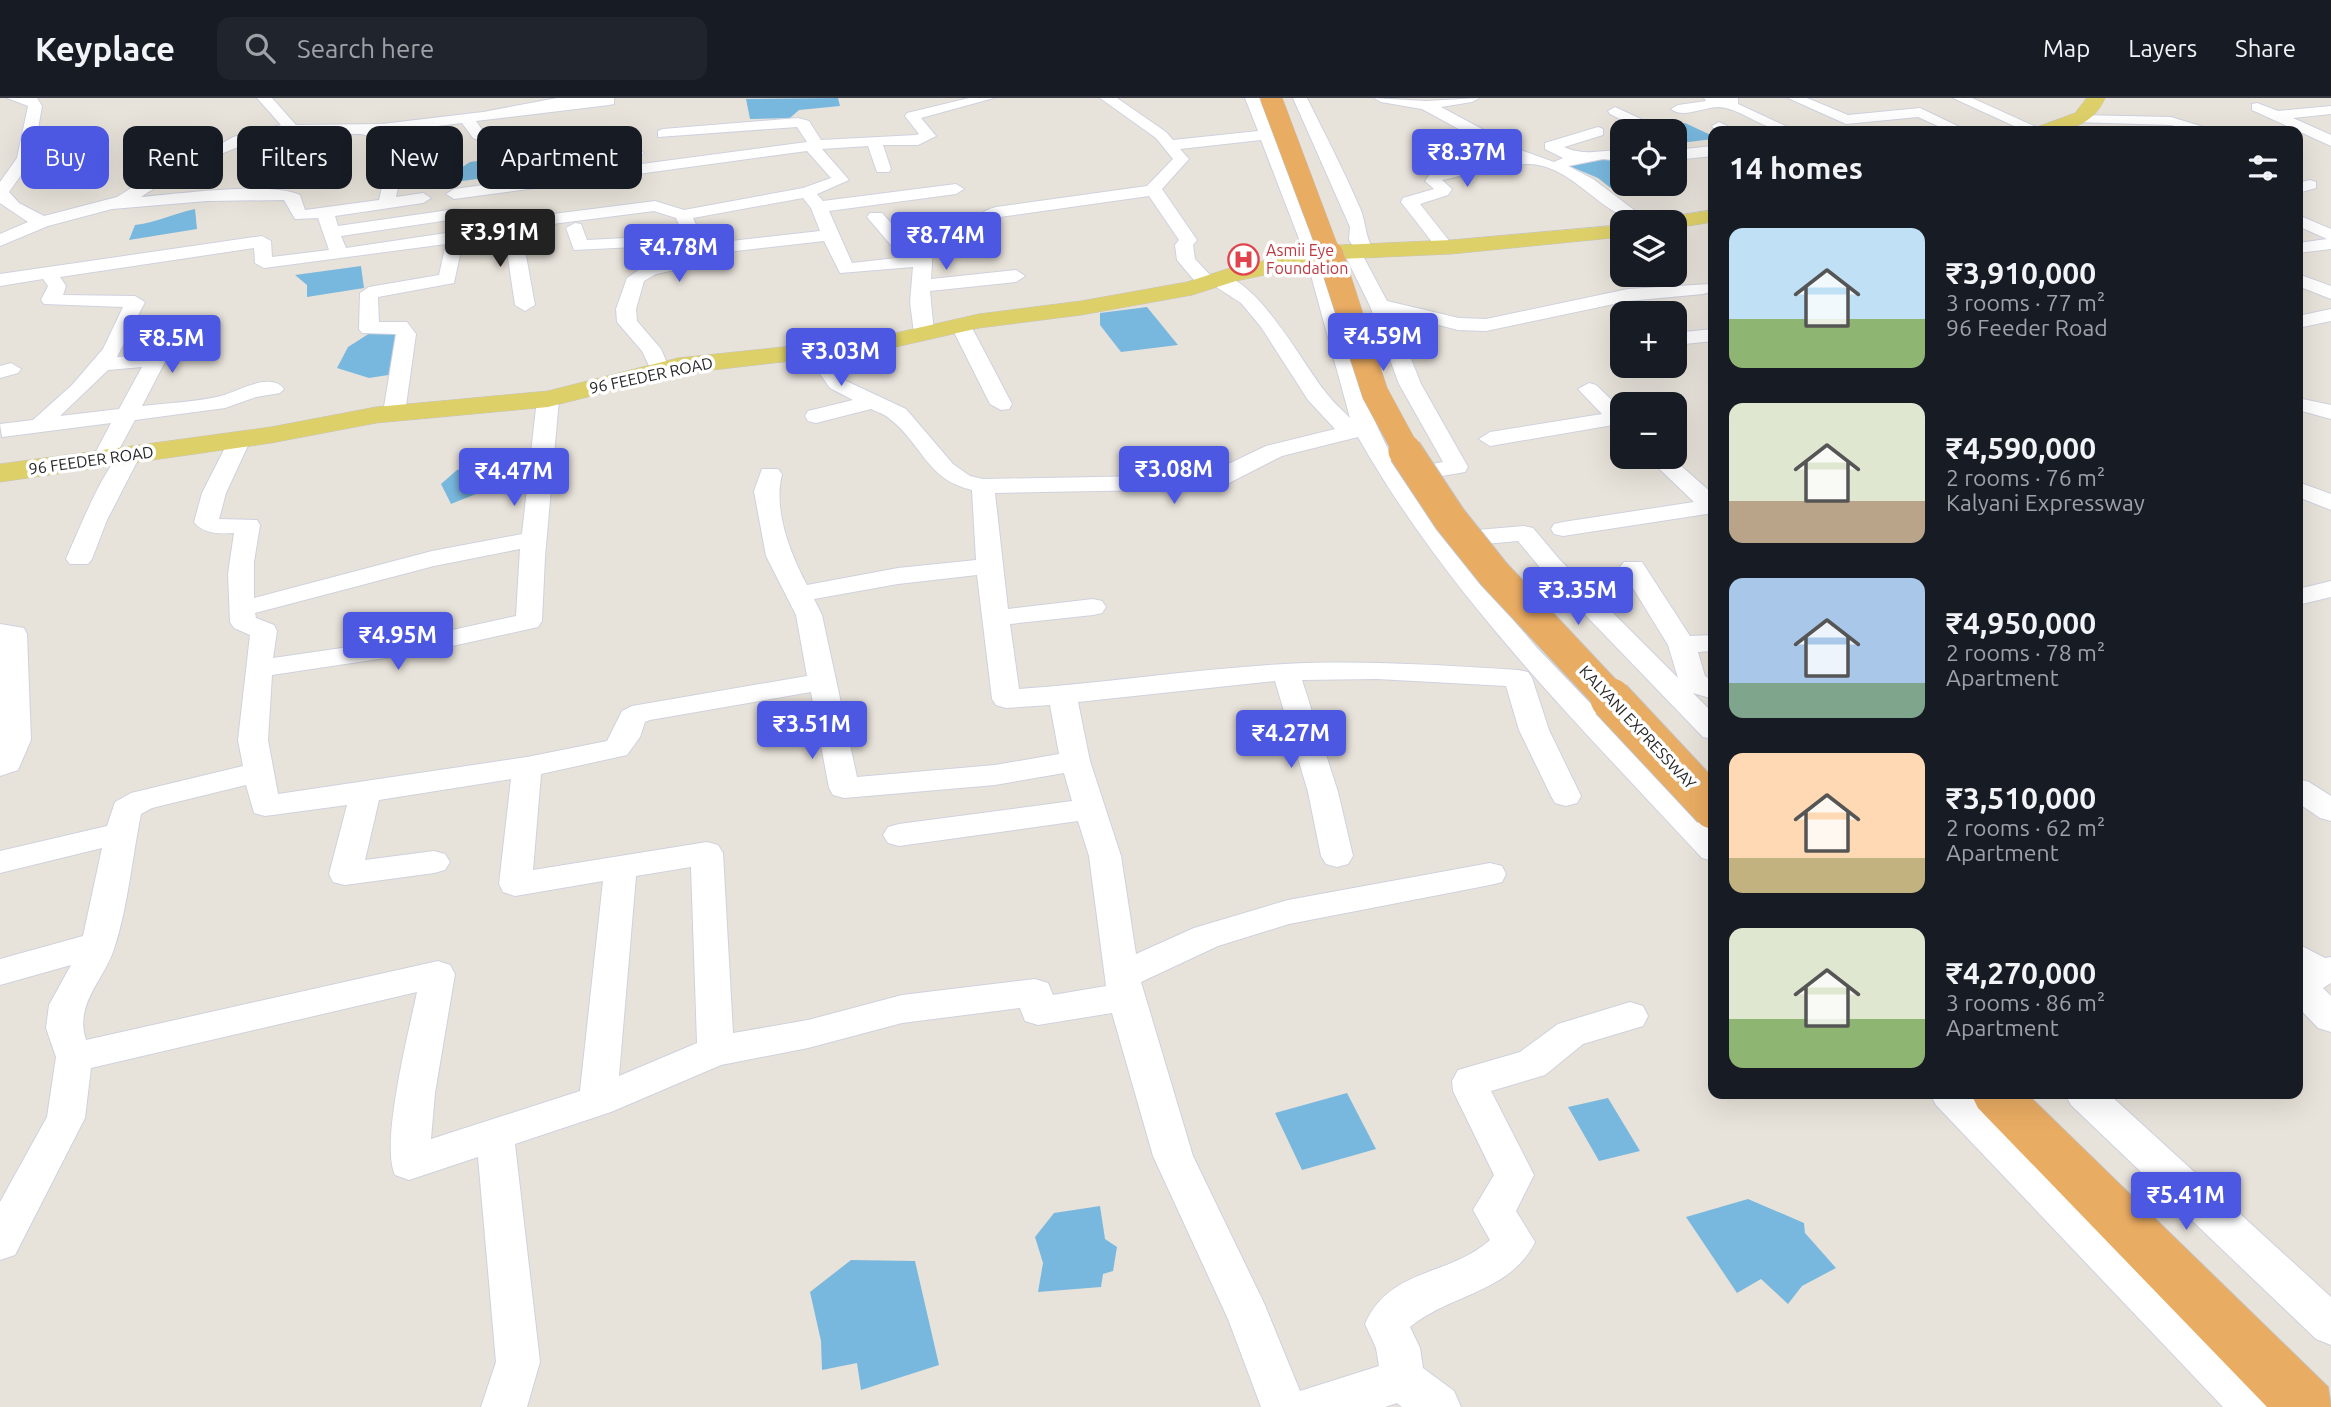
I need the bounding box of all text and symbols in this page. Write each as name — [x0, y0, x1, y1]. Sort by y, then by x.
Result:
search box — [217, 17, 707, 80]
icon: search — [241, 29, 279, 67]
text: Keyplace — [35, 30, 175, 67]
text: Search here — [297, 34, 434, 63]
text: Map — [2043, 35, 2090, 62]
text: Layers — [2128, 35, 2197, 62]
text: Share — [2235, 35, 2296, 62]
map controls — [1610, 119, 1687, 469]
button: locate — [1610, 119, 1687, 196]
chip: Buy — [21, 126, 109, 189]
chip: Rent — [123, 126, 223, 189]
chip: Filters — [237, 126, 352, 189]
chip: New — [366, 126, 463, 189]
chip: Apartment — [477, 126, 642, 189]
pin: ₹8.37M — [1410, 130, 1524, 189]
text: ₹8.37M — [1428, 139, 1506, 164]
icon: filters — [2244, 149, 2282, 187]
text: 14 homes — [1729, 151, 1863, 185]
pin: ₹3.91M — [443, 209, 557, 269]
button: layers — [1610, 210, 1687, 287]
pin: ₹8.74M — [889, 212, 1003, 272]
text: ₹3.91M — [461, 219, 539, 244]
text: ₹8.74M — [907, 222, 985, 247]
pin: ₹4.78M — [622, 225, 736, 284]
text: ₹4.78M — [640, 234, 718, 259]
place label: Asmii Eye Foundation — [1266, 241, 1348, 277]
hospital icon: Asmii Eye Foundation — [1226, 242, 1260, 276]
icon: home — [1785, 256, 1869, 340]
text: ₹3,910,000 — [1946, 256, 2096, 290]
text: 3 rooms · 77 m² — [1946, 290, 2105, 315]
button: + — [1610, 301, 1687, 378]
pin: ₹4.59M — [1326, 314, 1440, 373]
text: 96 Feeder Road — [1946, 315, 2108, 340]
pin: ₹8.5M — [123, 316, 221, 375]
text: ₹4.59M — [1344, 323, 1422, 348]
text: ₹8.5M — [139, 325, 205, 350]
pin: ₹3.03M — [784, 328, 898, 388]
text: ₹3.03M — [802, 338, 880, 363]
street label: 96 FEEDER ROAD — [588, 353, 714, 397]
button: − — [1610, 392, 1687, 469]
icon: home — [1785, 431, 1869, 515]
text: ₹4,590,000 — [1946, 431, 2096, 465]
street label: 96 FEEDER ROAD — [27, 442, 155, 478]
pin: ₹3.08M — [1117, 446, 1231, 506]
pin: ₹4.47M — [457, 448, 571, 508]
text: ₹3.08M — [1135, 456, 1213, 481]
text: ₹4.47M — [475, 458, 553, 483]
text: 2 rooms · 76 m² — [1946, 465, 2105, 490]
text: Kalyani Expressway — [1946, 490, 2145, 515]
pin: ₹3.35M — [1521, 568, 1635, 627]
text: ₹3.35M — [1539, 577, 1617, 602]
icon: home — [1785, 606, 1869, 690]
text: ₹4,950,000 — [1946, 606, 2096, 640]
pin: ₹4.95M — [341, 612, 455, 672]
text: ₹4.95M — [359, 622, 437, 647]
text: 2 rooms · 78 m² — [1946, 640, 2105, 665]
street label: KALYANI EXPRESSWAY — [1576, 662, 1700, 793]
text: Apartment — [1946, 665, 2059, 690]
pin: ₹3.51M — [755, 702, 869, 761]
pin: ₹4.27M — [1234, 710, 1348, 770]
text: ₹3.51M — [773, 711, 851, 736]
text: ₹4.27M — [1252, 720, 1330, 745]
icon: home — [1785, 781, 1869, 865]
text: ₹3,510,000 — [1946, 781, 2096, 815]
text: 2 rooms · 62 m² — [1946, 815, 2105, 840]
text: Apartment — [1946, 840, 2059, 865]
icon: home — [1785, 956, 1869, 1040]
text: ₹4,270,000 — [1946, 956, 2096, 990]
text: 3 rooms · 86 m² — [1946, 990, 2105, 1015]
text: Apartment — [1946, 1015, 2059, 1040]
pin: ₹5.41M — [2129, 1172, 2243, 1232]
text: ₹5.41M — [2147, 1182, 2225, 1207]

